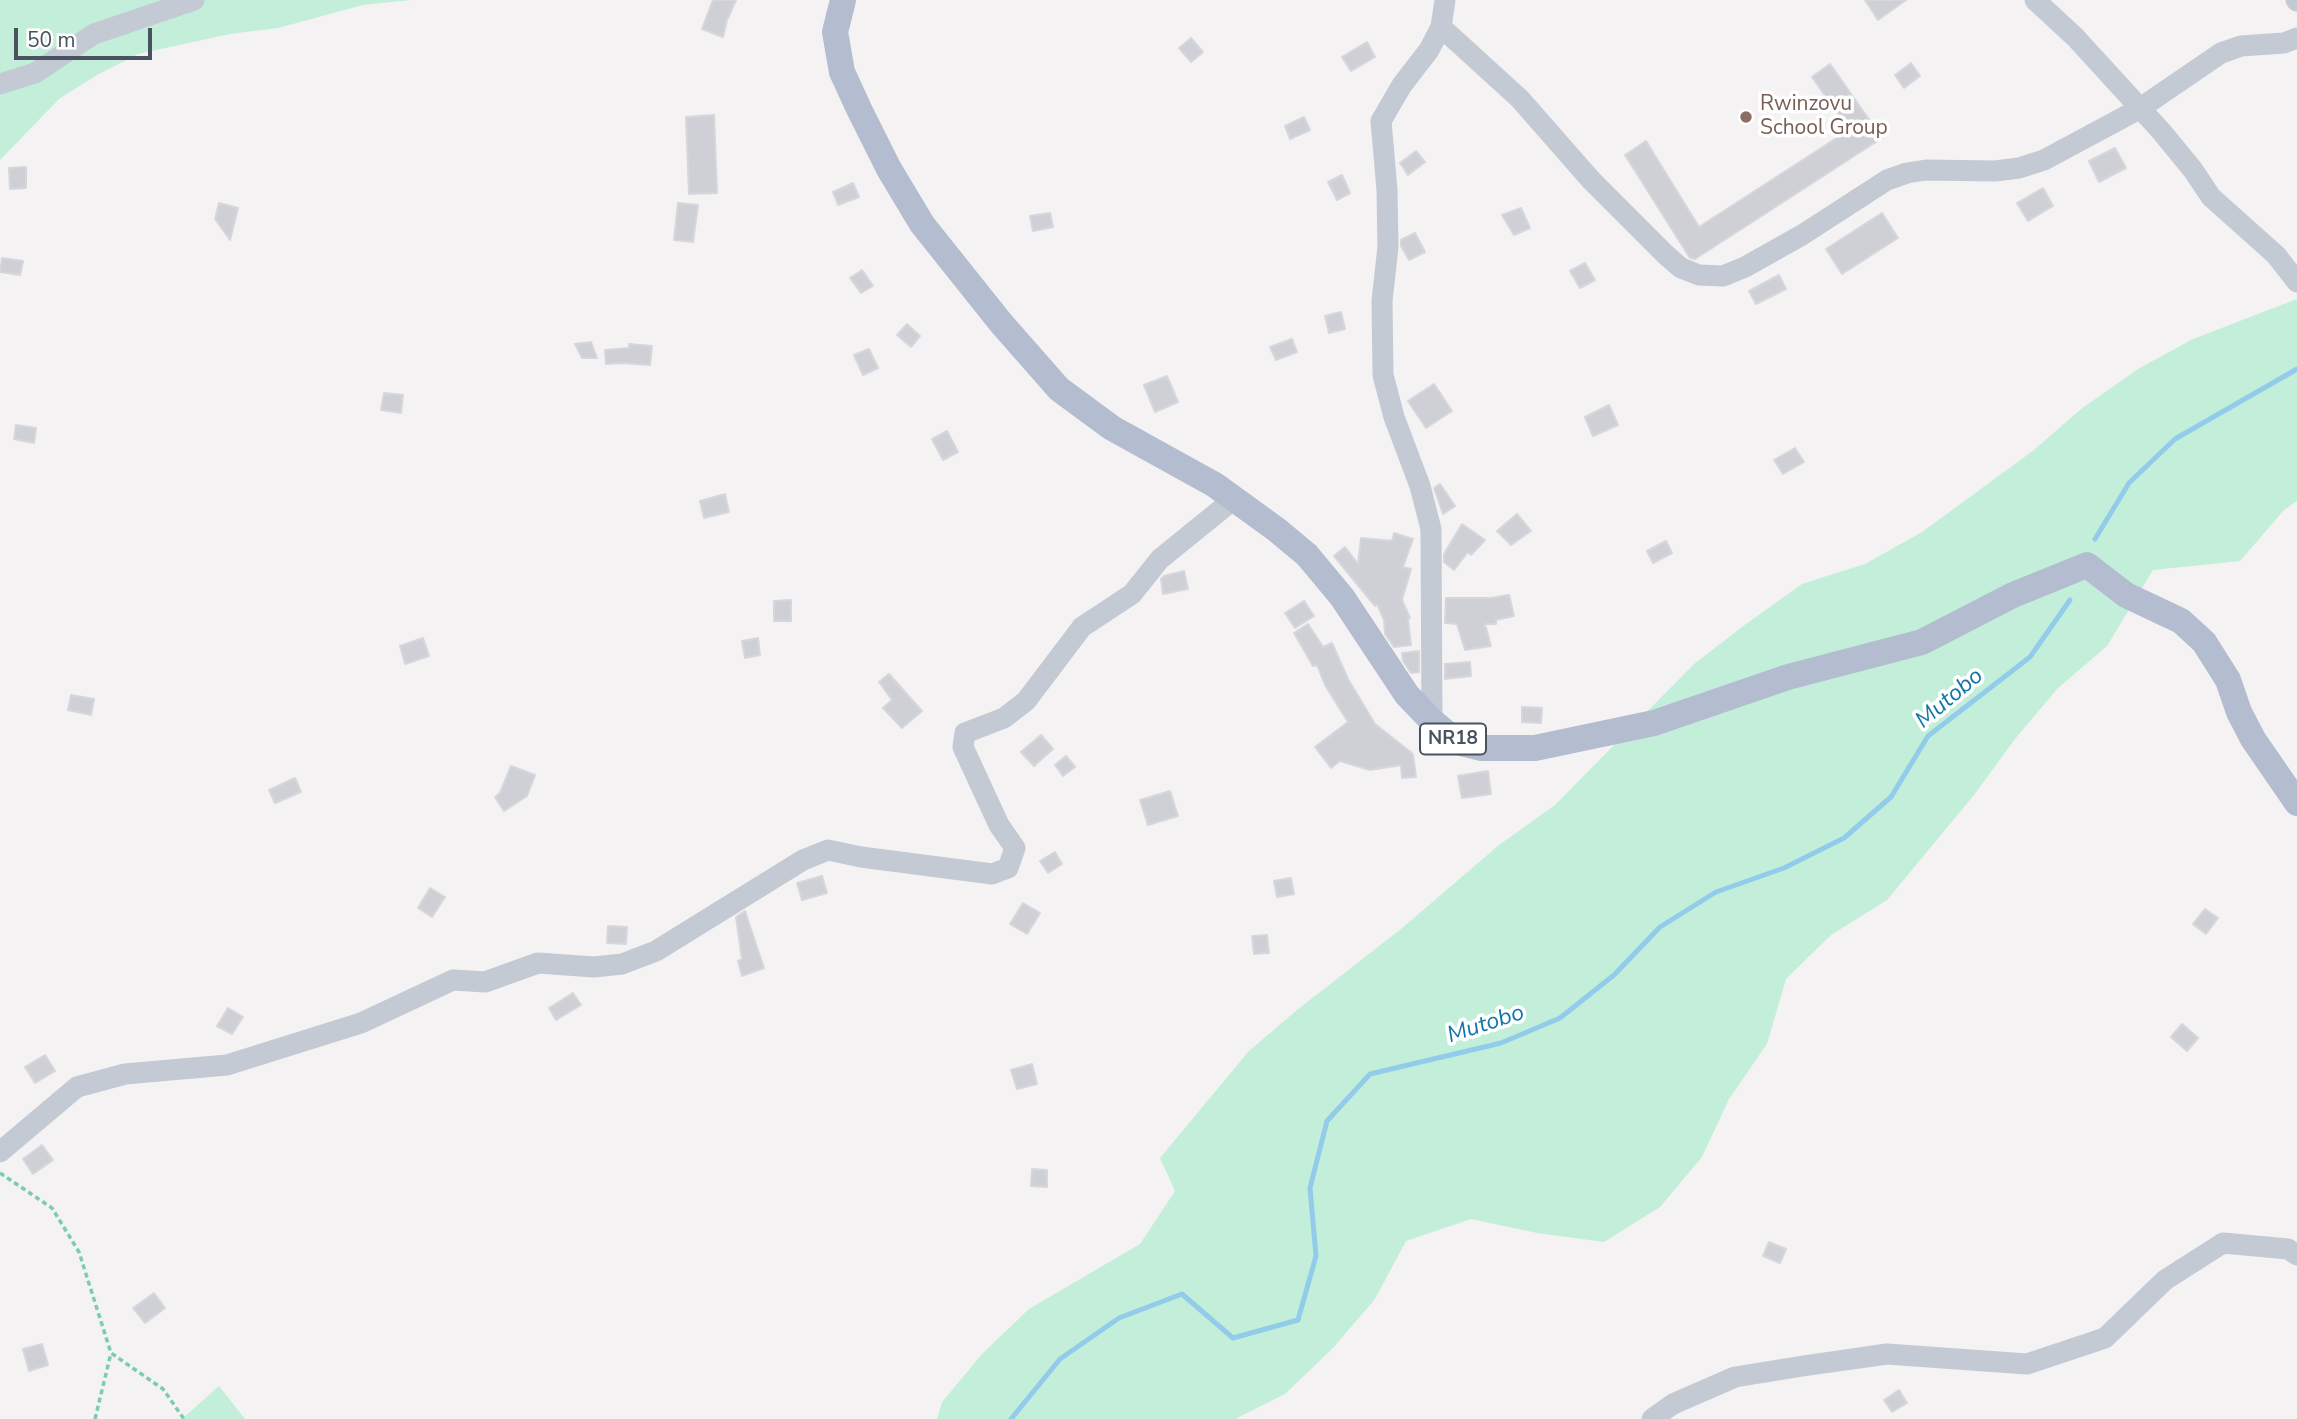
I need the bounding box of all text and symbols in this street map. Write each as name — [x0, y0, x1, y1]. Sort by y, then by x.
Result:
scale bar — [18, 14, 156, 58]
text: 50 m — [27, 26, 76, 54]
place label: Rwinzovu School Group — [1760, 92, 1888, 142]
marker: Rwinzovu School Group — [1738, 109, 1754, 125]
water label: Mutobo — [1911, 663, 1989, 735]
road number: NR18 — [1420, 724, 1486, 754]
water label: Mutobo — [1444, 1000, 1528, 1050]

